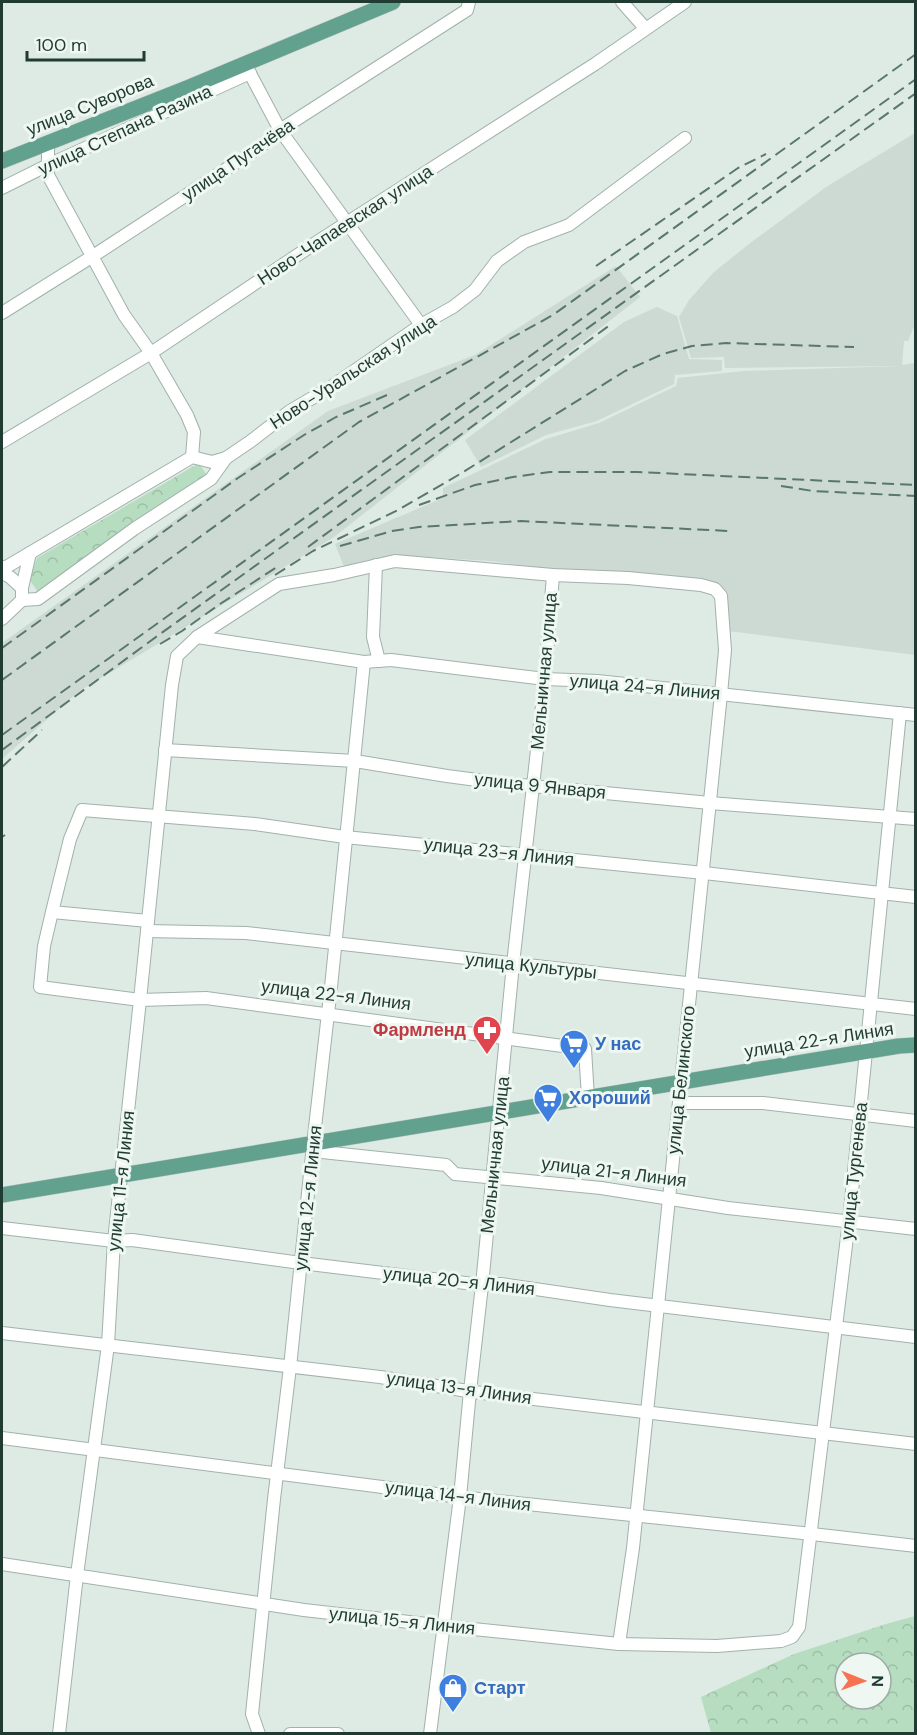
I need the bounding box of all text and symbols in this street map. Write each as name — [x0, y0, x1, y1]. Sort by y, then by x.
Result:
scale bar — [27, 24, 144, 62]
text: 100 m — [36, 33, 87, 57]
street label: улица Суворова — [23, 68, 158, 141]
street label: улица Степана Разина — [34, 79, 217, 181]
street label: улица Пугачёва — [177, 113, 300, 207]
street label: Ново-Чапаевская улица — [253, 159, 438, 291]
street label: Ново-Уральская улица — [265, 309, 442, 435]
street label: Мельничная улица — [525, 590, 563, 751]
street label: улица 24-я Линия — [569, 668, 721, 706]
street label: улица 9 Января — [473, 767, 607, 805]
street label: улица 23-я Линия — [423, 832, 575, 872]
street label: улица Культуры — [464, 947, 598, 985]
street label: улица 22-я Линия — [260, 974, 412, 1016]
street label: улица Белинского — [661, 1005, 701, 1155]
pharmacy icon: Фармленд — [471, 1014, 503, 1056]
street label: улица 22-я Линия — [743, 1016, 895, 1064]
place label: Фармленд — [373, 1018, 467, 1042]
supermarket icon: У нас — [558, 1028, 590, 1070]
place label: У нас — [595, 1032, 641, 1056]
street label: Мельничная улица — [475, 1074, 515, 1235]
supermarket icon: Хороший — [532, 1082, 564, 1124]
place label: Хороший — [569, 1086, 651, 1110]
street label: улица Тургенева — [835, 1100, 873, 1241]
street label: улица 11-я Линия — [102, 1109, 140, 1253]
street label: улица 12-я Линия — [288, 1124, 328, 1272]
street label: улица 21-я Линия — [540, 1151, 688, 1193]
street label: улица 20-я Линия — [382, 1261, 536, 1301]
street label: улица 13-я Линия — [385, 1366, 533, 1410]
street label: улица 14-я Линия — [384, 1475, 532, 1517]
street label: улица 15-я Линия — [328, 1601, 476, 1641]
north arrow — [833, 1651, 893, 1711]
shop icon: Cтарт — [437, 1672, 469, 1714]
text: N — [867, 1675, 888, 1687]
place label: Cтарт — [474, 1676, 526, 1700]

